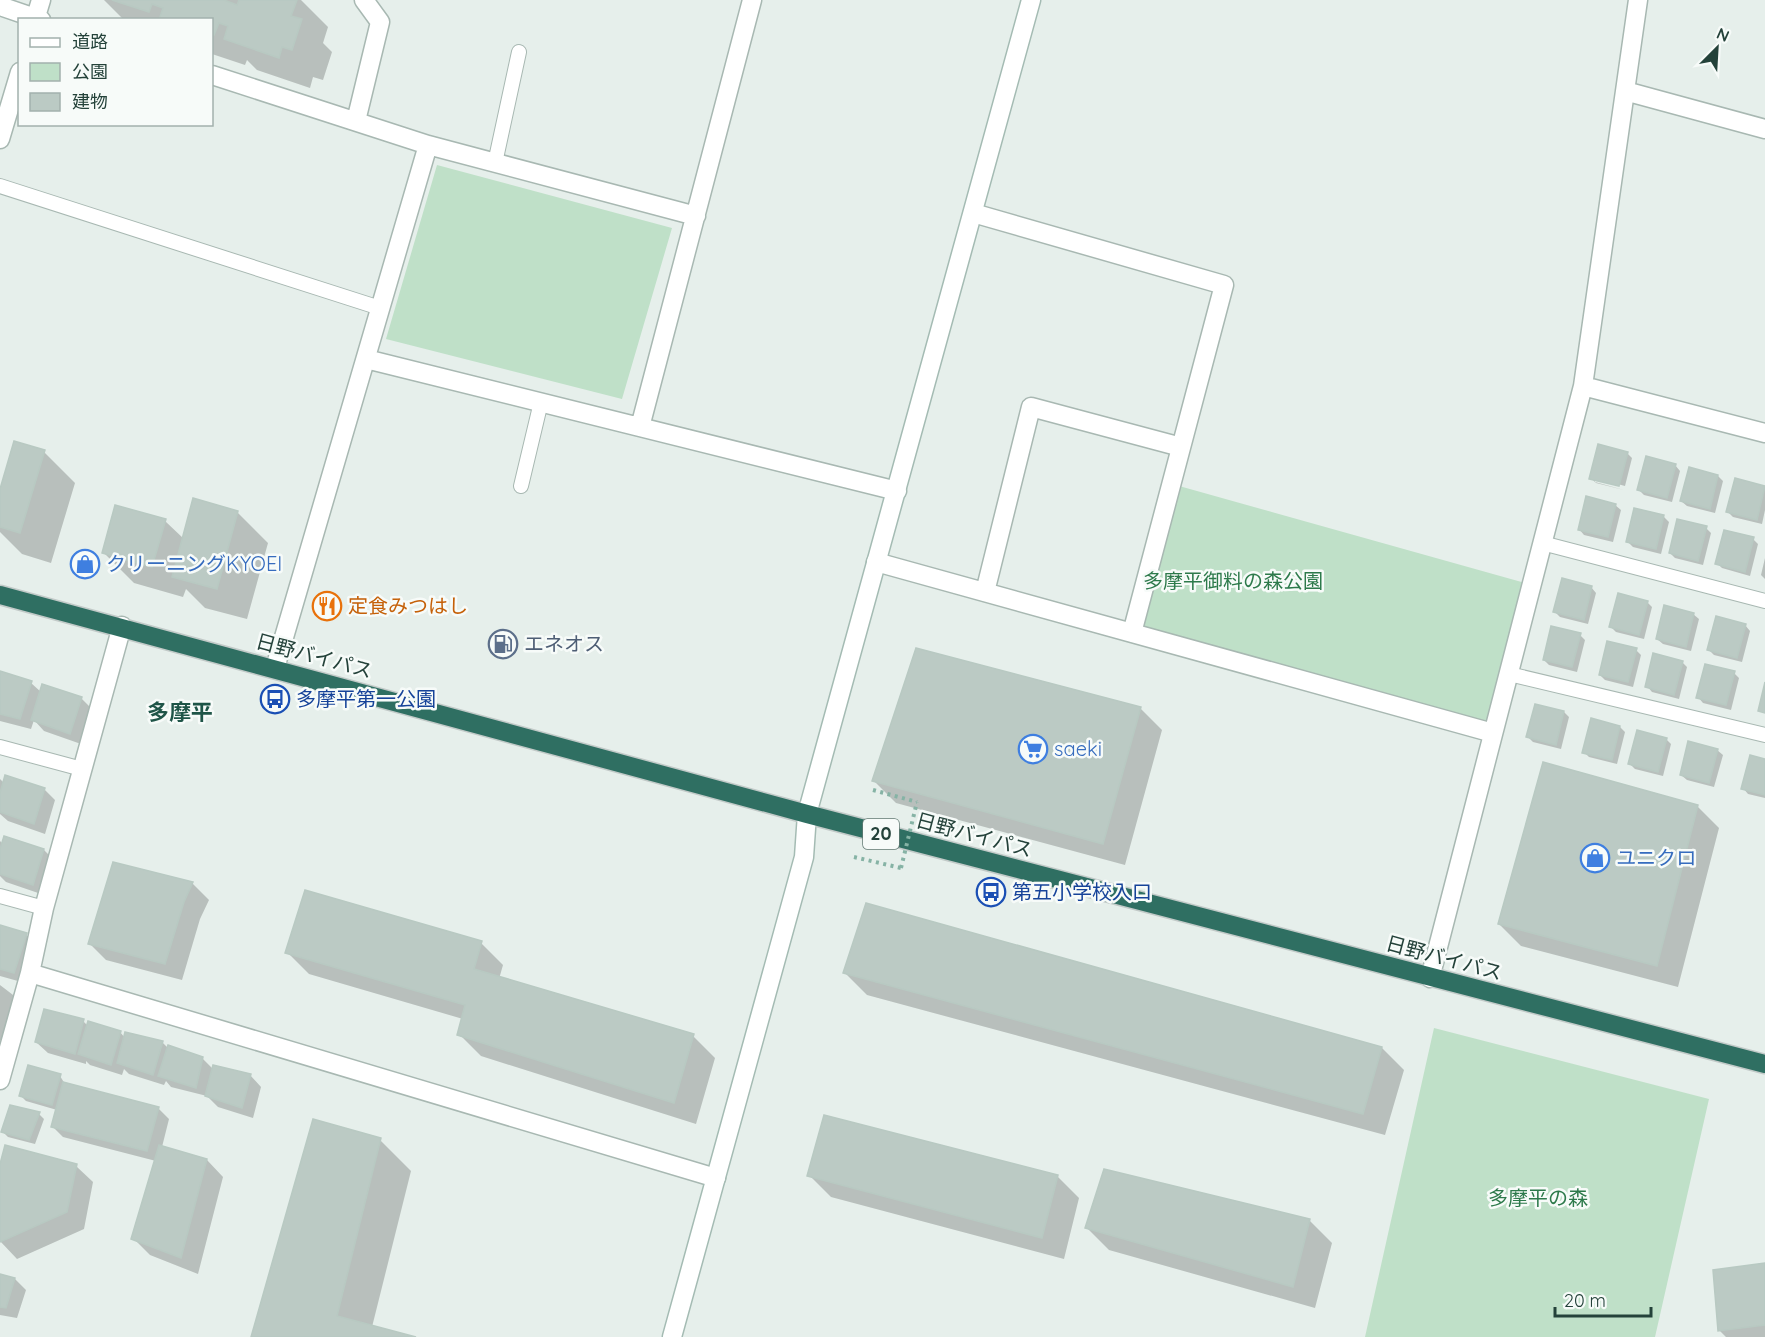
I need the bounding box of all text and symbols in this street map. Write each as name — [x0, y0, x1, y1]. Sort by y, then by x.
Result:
legend — [18, 18, 213, 126]
north arrow — [1687, 18, 1747, 78]
text: N — [1714, 23, 1733, 46]
text: 道路 — [72, 30, 108, 53]
text: 公園 — [72, 60, 108, 83]
text: 建物 — [72, 90, 108, 113]
shop icon: クリーニングKYOEI — [69, 548, 101, 580]
place label: クリーニングKYOEI — [106, 551, 282, 576]
park label: 多摩平御料の森公園 — [1143, 568, 1323, 593]
restaurant icon: 定食みつはし — [311, 590, 343, 622]
place label: 定食みつはし — [348, 593, 468, 618]
street label: 日野バイパス — [253, 628, 375, 683]
fuel station icon: エネオス — [487, 628, 519, 660]
place label: エネオス — [524, 631, 604, 656]
bus stop icon: 多摩平第一公園 — [259, 683, 291, 715]
place label: 多摩平第一公園 — [296, 686, 436, 711]
district label: 多摩平 — [147, 698, 213, 726]
supermarket icon: saeki — [1017, 733, 1049, 765]
place label: saeki — [1054, 736, 1102, 761]
street label: 日野バイパス — [913, 807, 1035, 862]
road number: 20 — [863, 819, 899, 849]
shop icon: ユニクロ — [1579, 842, 1611, 874]
place label: ユニクロ — [1616, 845, 1696, 870]
bus stop icon: 第五小学校入口 — [975, 876, 1007, 908]
place label: 第五小学校入口 — [1012, 879, 1152, 904]
street label: 日野バイパス — [1383, 930, 1505, 985]
park label: 多摩平の森 — [1488, 1185, 1588, 1210]
scale bar — [1555, 1280, 1651, 1318]
text: 20 m — [1564, 1289, 1606, 1312]

